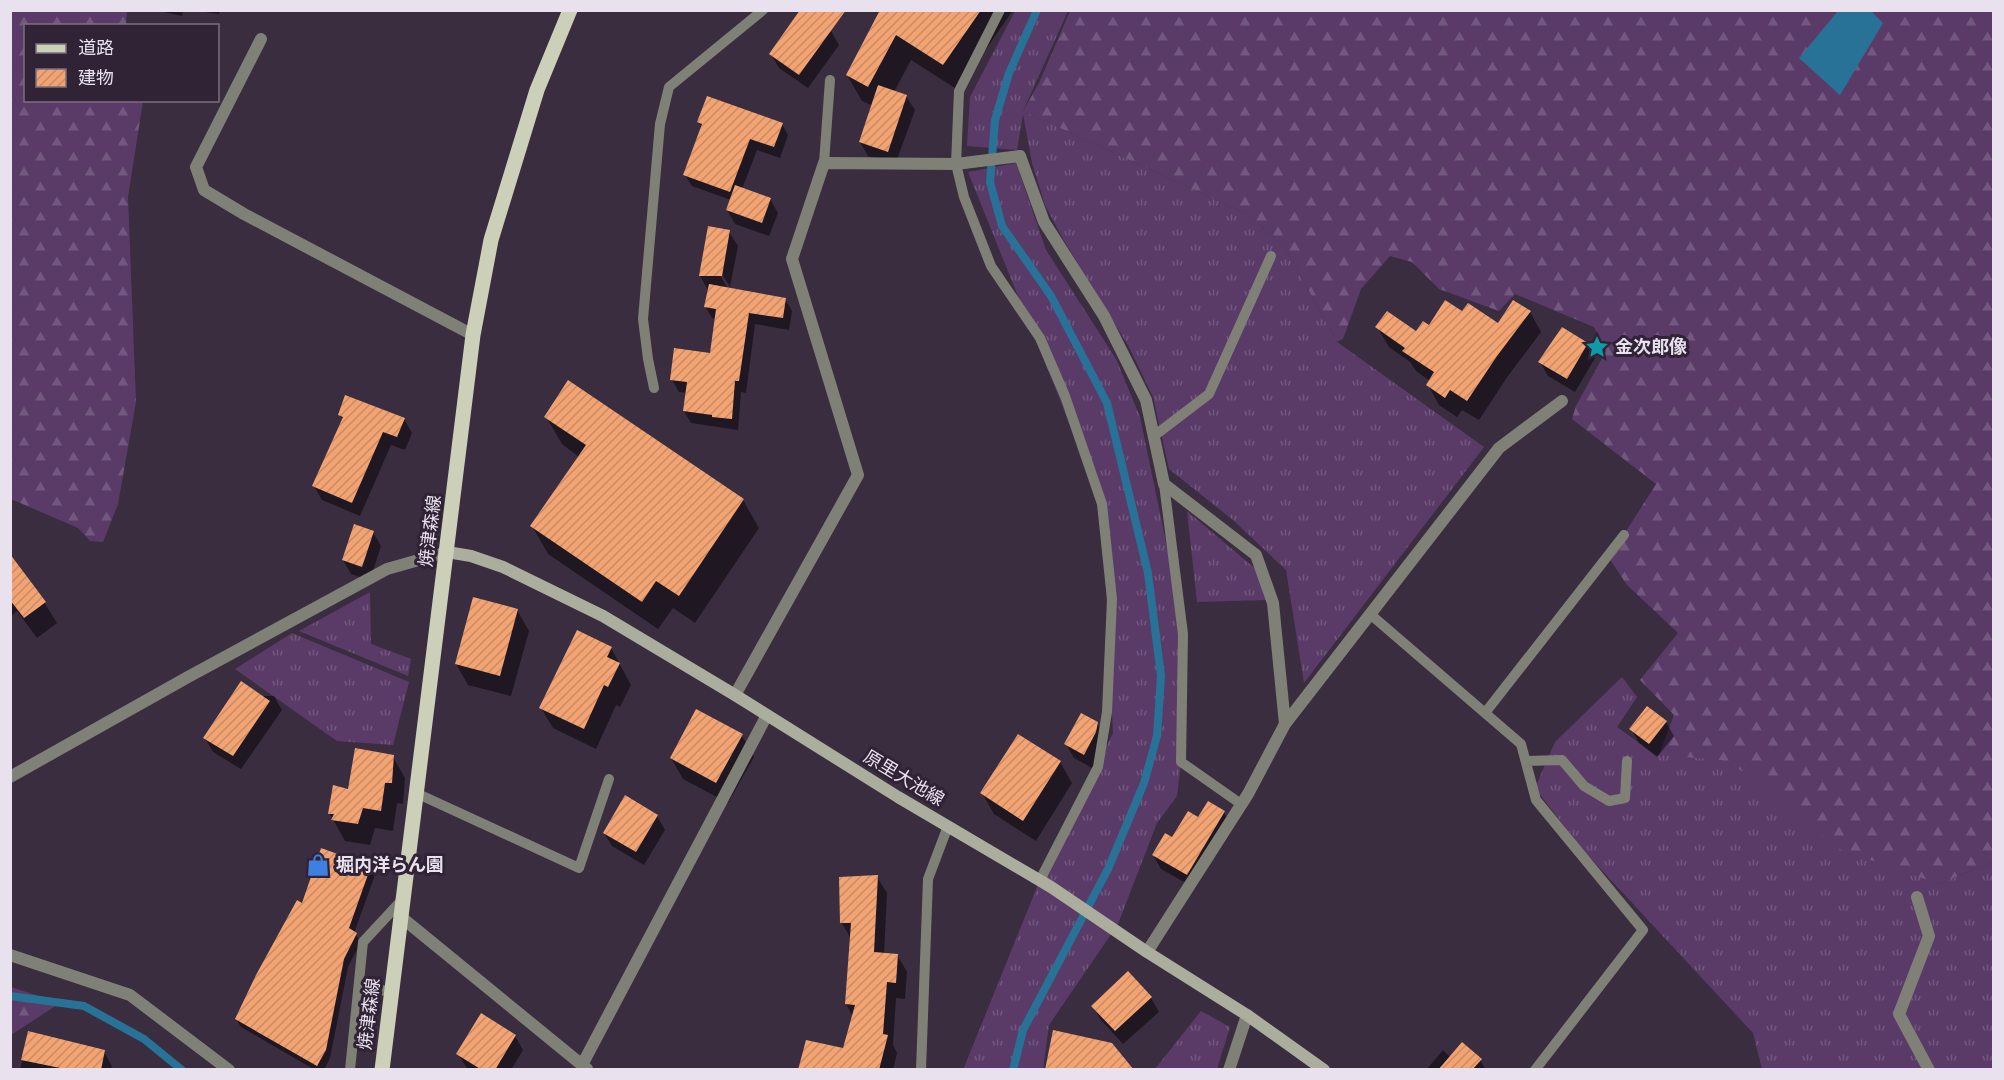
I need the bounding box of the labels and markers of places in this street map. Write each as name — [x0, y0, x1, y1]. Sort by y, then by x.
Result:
place icon: 金次郎像 — [1584, 334, 1610, 360]
place label: 金次郎像 — [1615, 336, 1687, 358]
shop icon: 堀内洋らん園 — [305, 852, 331, 878]
place label: 堀内洋らん園 — [336, 854, 444, 876]

